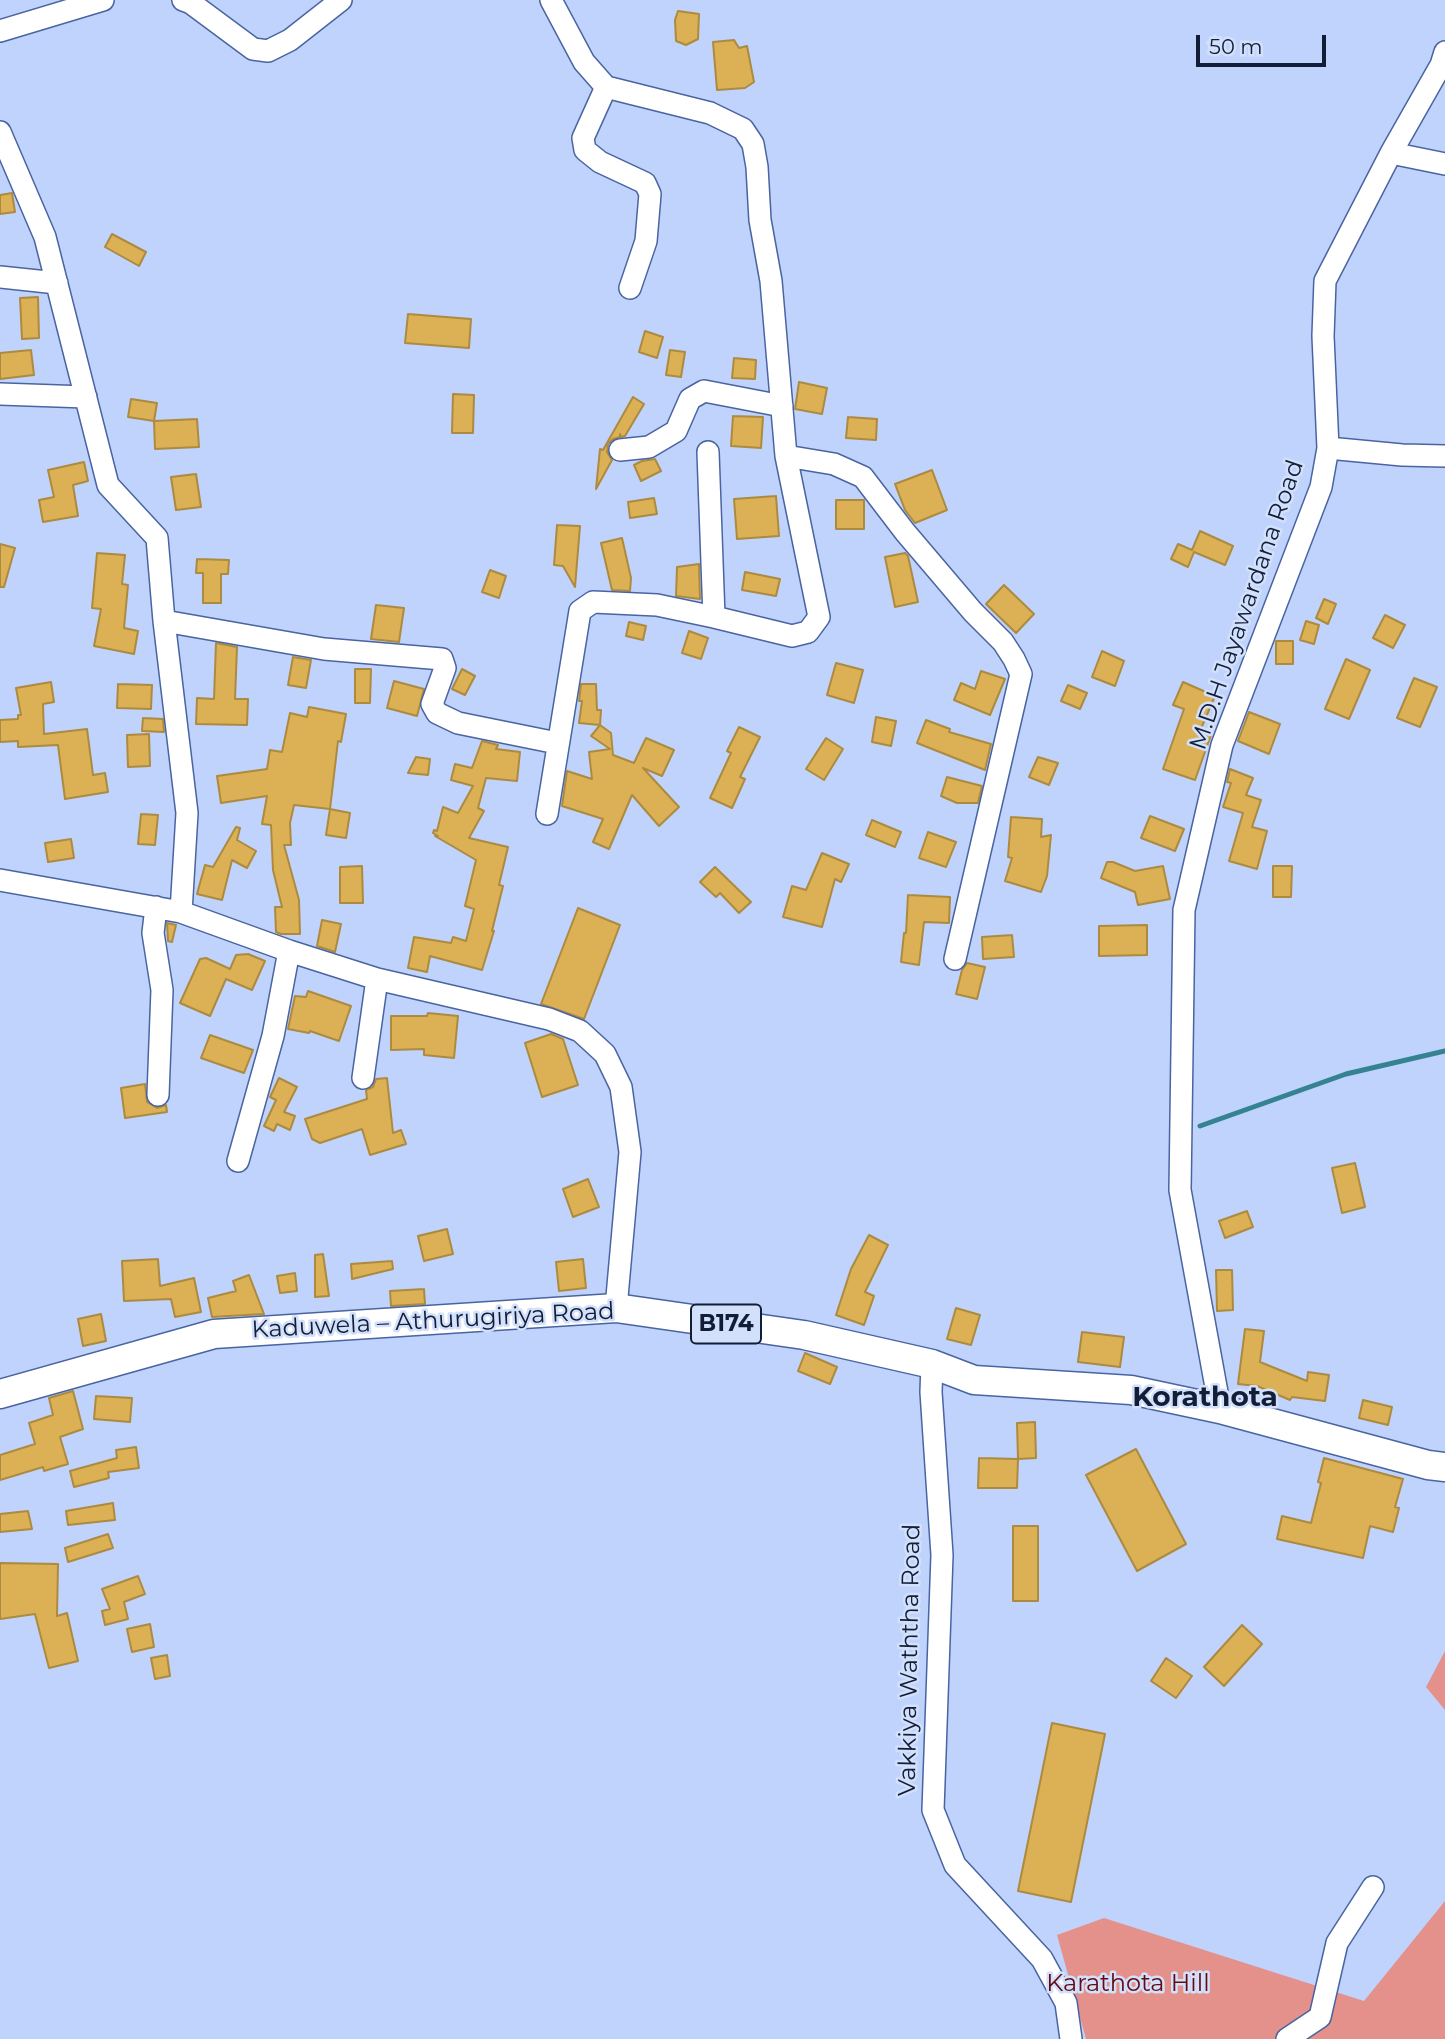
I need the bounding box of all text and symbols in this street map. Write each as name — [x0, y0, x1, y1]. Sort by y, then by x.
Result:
scale bar — [1200, 21, 1330, 65]
text: 50 m — [1209, 34, 1263, 59]
street label: M.D.H Jayawardana Road — [1184, 456, 1310, 754]
street label: Kaduwela – Athurugiriya Road — [251, 1297, 615, 1345]
road number: B174 — [691, 1304, 761, 1344]
district label: Korathota — [1132, 1381, 1278, 1415]
street label: Vakkiya Waththa Road — [893, 1524, 927, 1796]
park label: Karathota Hill — [1046, 1970, 1210, 1998]

